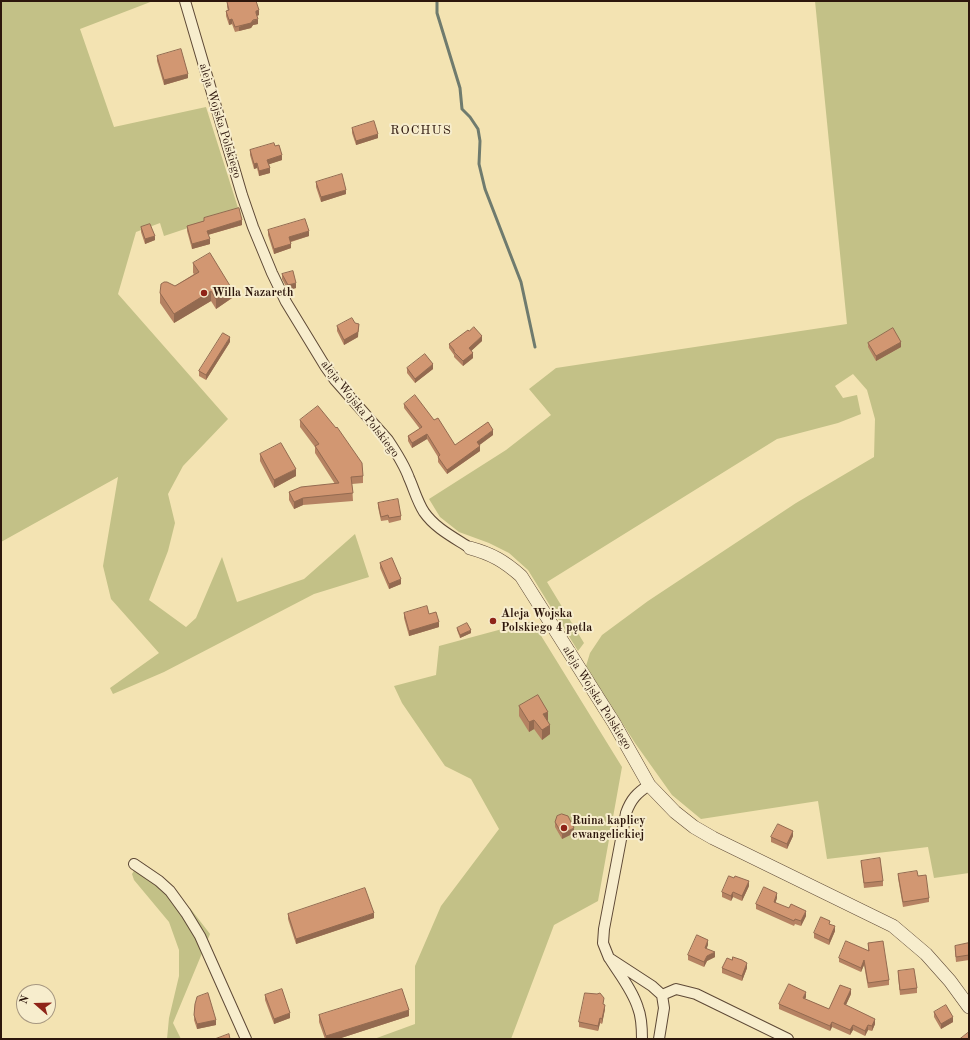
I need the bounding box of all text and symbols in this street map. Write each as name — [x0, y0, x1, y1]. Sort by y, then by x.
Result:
street label: aleja Wojska Polskiego — [196, 62, 244, 180]
district label: ROCHUS — [390, 123, 452, 139]
place label: Willa Nazareth — [212, 286, 293, 300]
marker: Willa Nazareth — [199, 288, 209, 298]
street label: aleja Wojska Polskiego — [318, 358, 402, 460]
place label: Aleja Wojska Polskiego 4 pętla — [501, 607, 592, 635]
marker: Aleja Wojska Polskiego 4 pętla — [488, 616, 498, 626]
street label: aleja Wojska Polskiego — [559, 644, 635, 752]
place label: Ruina kaplicy ewangelickiej — [572, 814, 646, 842]
marker: Ruina kaplicy ewangelickiej — [559, 823, 569, 833]
north arrow — [16, 984, 56, 1024]
text: N — [19, 994, 32, 1006]

